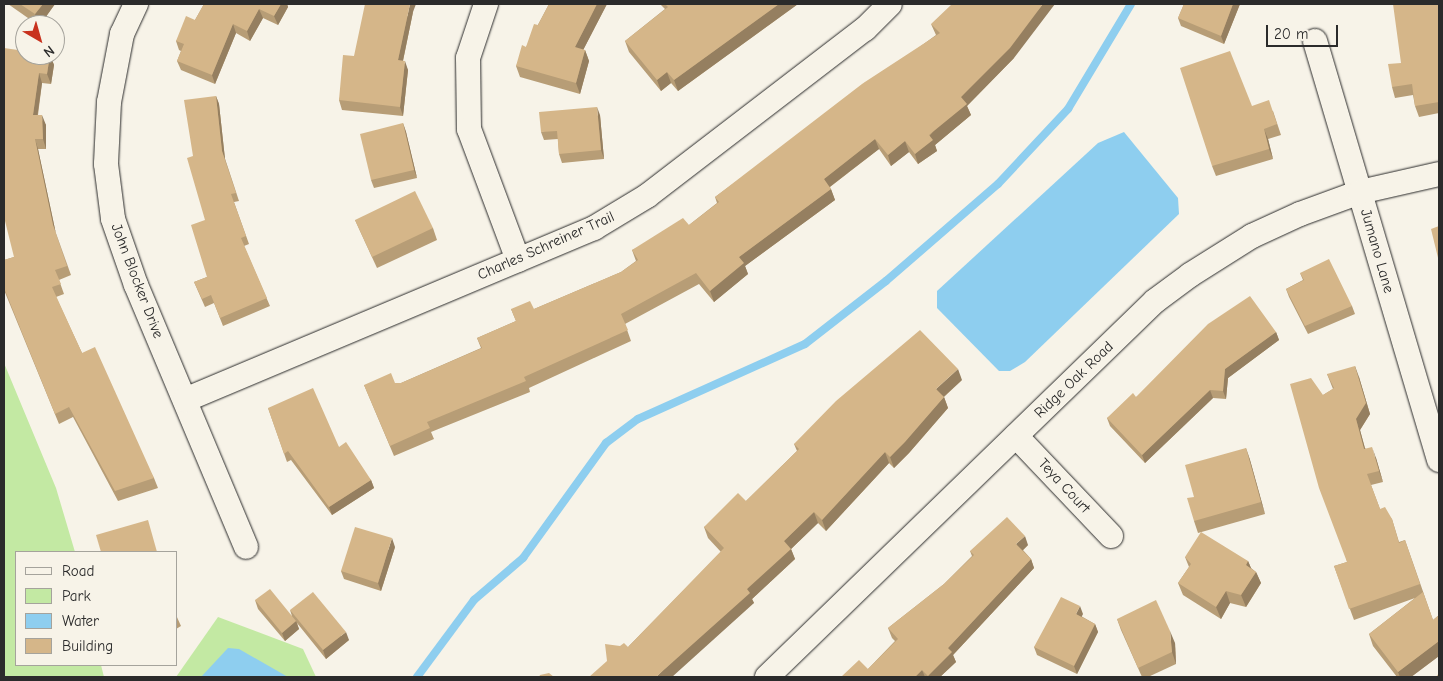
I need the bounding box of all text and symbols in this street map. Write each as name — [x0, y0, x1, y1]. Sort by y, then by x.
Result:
north arrow — [15, 15, 65, 65]
scale bar — [1268, 15, 1340, 47]
text: 20 m — [1274, 25, 1308, 43]
text: N — [40, 42, 58, 61]
street label: Jumano Lane — [1356, 207, 1398, 295]
street label: Charles Schreiner Trail — [475, 208, 617, 284]
street label: John Blocker Drive — [107, 221, 167, 341]
street label: Ridge Oak Road — [1031, 338, 1117, 422]
street label: Teya Court — [1034, 455, 1094, 517]
legend — [15, 551, 178, 666]
text: Road — [62, 562, 94, 580]
text: Park — [62, 587, 91, 605]
text: Water — [62, 612, 99, 630]
text: Building — [62, 637, 113, 655]

